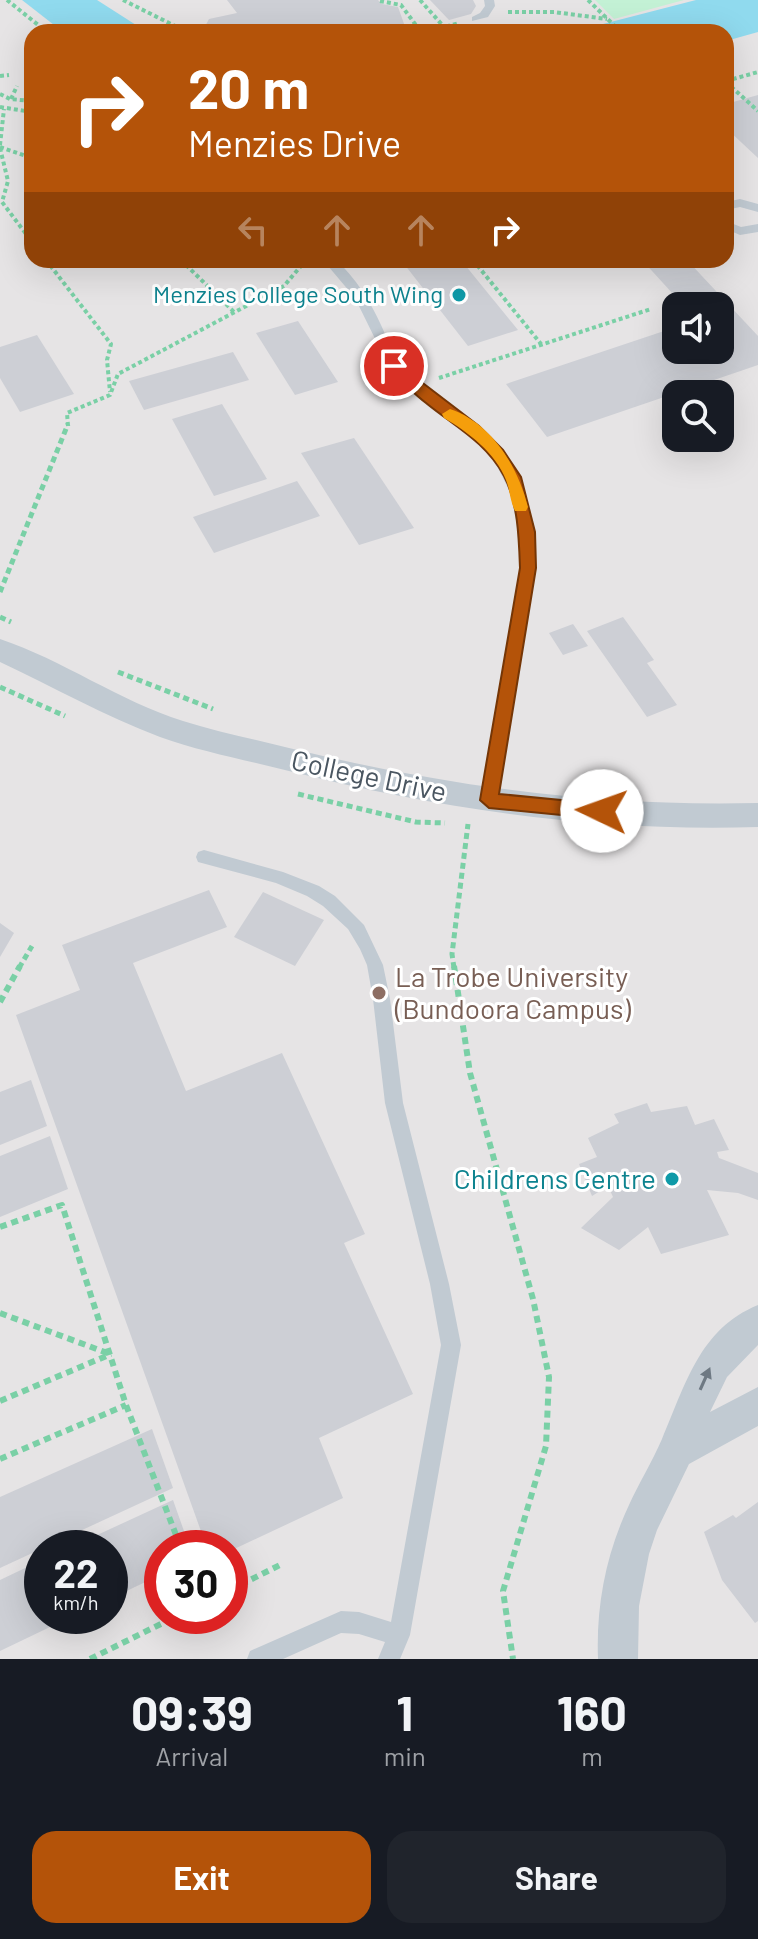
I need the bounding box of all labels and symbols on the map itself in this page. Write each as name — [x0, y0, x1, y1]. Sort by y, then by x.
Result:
place label: Menzies College South Wing — [153, 279, 443, 308]
marker: Menzies College South Wing — [450, 286, 468, 304]
pin — [360, 332, 428, 400]
street label: College Drive — [288, 742, 450, 808]
position arrow — [560, 769, 644, 853]
place label: La Trobe University (Bundoora Campus) — [394, 959, 631, 1025]
marker: La Trobe University (Bundoora Campus) — [370, 984, 388, 1002]
place label: Childrens Centre — [454, 1161, 656, 1195]
marker: Childrens Centre — [663, 1170, 681, 1188]
one-way arrow — [698, 1368, 712, 1391]
speed limit sign: 30 — [144, 1530, 248, 1634]

